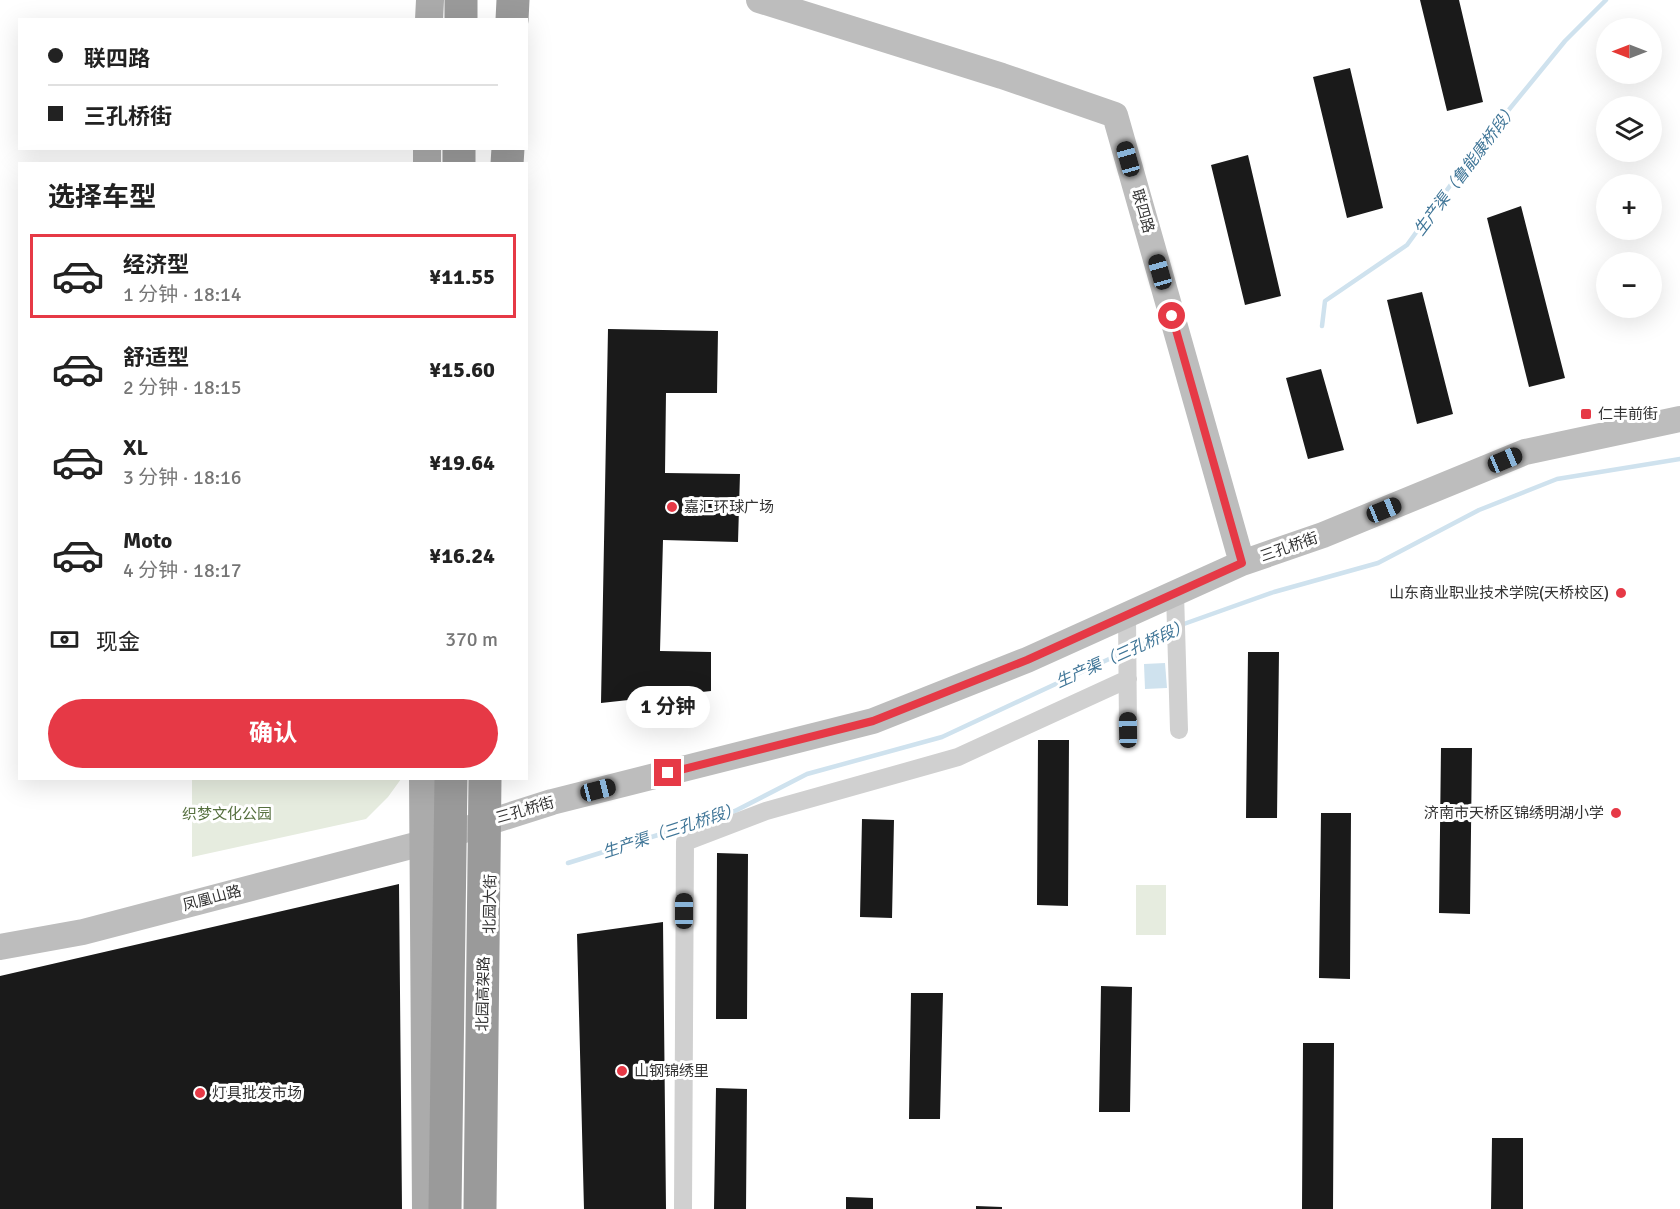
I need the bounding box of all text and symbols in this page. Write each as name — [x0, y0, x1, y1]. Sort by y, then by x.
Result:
north arrow — [1596, 18, 1662, 84]
map controls — [1596, 18, 1662, 318]
text: 联四路 — [84, 45, 150, 72]
button: layers — [1596, 96, 1662, 162]
water label: 生产渠（鲁能康桥段） — [1410, 100, 1522, 240]
text: 三孔桥街 — [84, 103, 172, 130]
car — [1114, 139, 1142, 179]
button: + — [1596, 174, 1662, 240]
text: 选择车型 — [48, 181, 156, 214]
street label: 联四路 — [1128, 187, 1158, 235]
icon: car — [51, 249, 105, 303]
text: 经济型 — [123, 251, 189, 278]
car — [1146, 252, 1174, 292]
button: − — [1596, 252, 1662, 318]
text: ¥11.55 — [429, 263, 495, 290]
text: 1 分钟 · 18:14 — [123, 282, 242, 307]
route start — [1158, 302, 1185, 329]
icon: car — [51, 342, 105, 396]
text: 舒适型 — [123, 344, 189, 371]
text: ¥15.60 — [429, 356, 495, 383]
text: 2 分钟 · 18:15 — [123, 375, 242, 400]
place label: 仁丰前街 — [1598, 405, 1658, 423]
marker: 仁丰前街 — [1579, 407, 1593, 421]
text: XL — [123, 434, 148, 461]
icon: car — [51, 435, 105, 489]
car — [1485, 445, 1525, 475]
text: ¥19.64 — [429, 449, 495, 476]
text: 3 分钟 · 18:16 — [123, 465, 242, 490]
car — [1364, 495, 1404, 525]
place label: 嘉汇环球广场 — [684, 498, 774, 516]
marker: 嘉汇环球广场 — [665, 500, 679, 514]
text: Moto — [123, 527, 172, 554]
icon: car — [51, 528, 105, 582]
street label: 三孔桥街 — [1258, 529, 1320, 565]
text: ¥16.24 — [429, 542, 495, 569]
text: 4 分钟 · 18:17 — [123, 558, 242, 583]
place label: 山东商业职业技术学院(天桥校区) — [1389, 584, 1609, 602]
marker: 山东商业职业技术学院(天桥校区) — [1614, 586, 1628, 600]
water label: 生产渠（三孔桥段） — [1053, 615, 1192, 692]
icon: cash — [48, 623, 81, 656]
text: 370 m — [445, 627, 498, 652]
text: 现金 — [96, 628, 140, 655]
callout: 1 分钟 — [626, 686, 710, 728]
text: 1 分钟 — [640, 694, 696, 719]
button: 确认 — [48, 699, 498, 768]
car — [1119, 712, 1137, 748]
route end — [654, 759, 681, 786]
car — [578, 777, 618, 803]
street label: 三孔桥街 — [494, 793, 556, 827]
water label: 生产渠（三孔桥段） — [600, 799, 743, 863]
place label: 济南市天桥区锦绣明湖小学 — [1424, 804, 1604, 822]
park label: 织梦文化公园 — [182, 805, 272, 823]
marker: 济南市天桥区锦绣明湖小学 — [1609, 806, 1623, 820]
street label: 北园大街 — [480, 874, 500, 934]
street label: 凤凰山路 — [181, 882, 243, 914]
car — [675, 893, 693, 929]
street label: 北园高架路 — [473, 956, 493, 1032]
place label: 山钢锦绣里 — [634, 1062, 709, 1080]
marker: 山钢锦绣里 — [615, 1064, 629, 1078]
place label: 灯具批发市场 — [212, 1084, 302, 1102]
marker: 灯具批发市场 — [193, 1086, 207, 1100]

